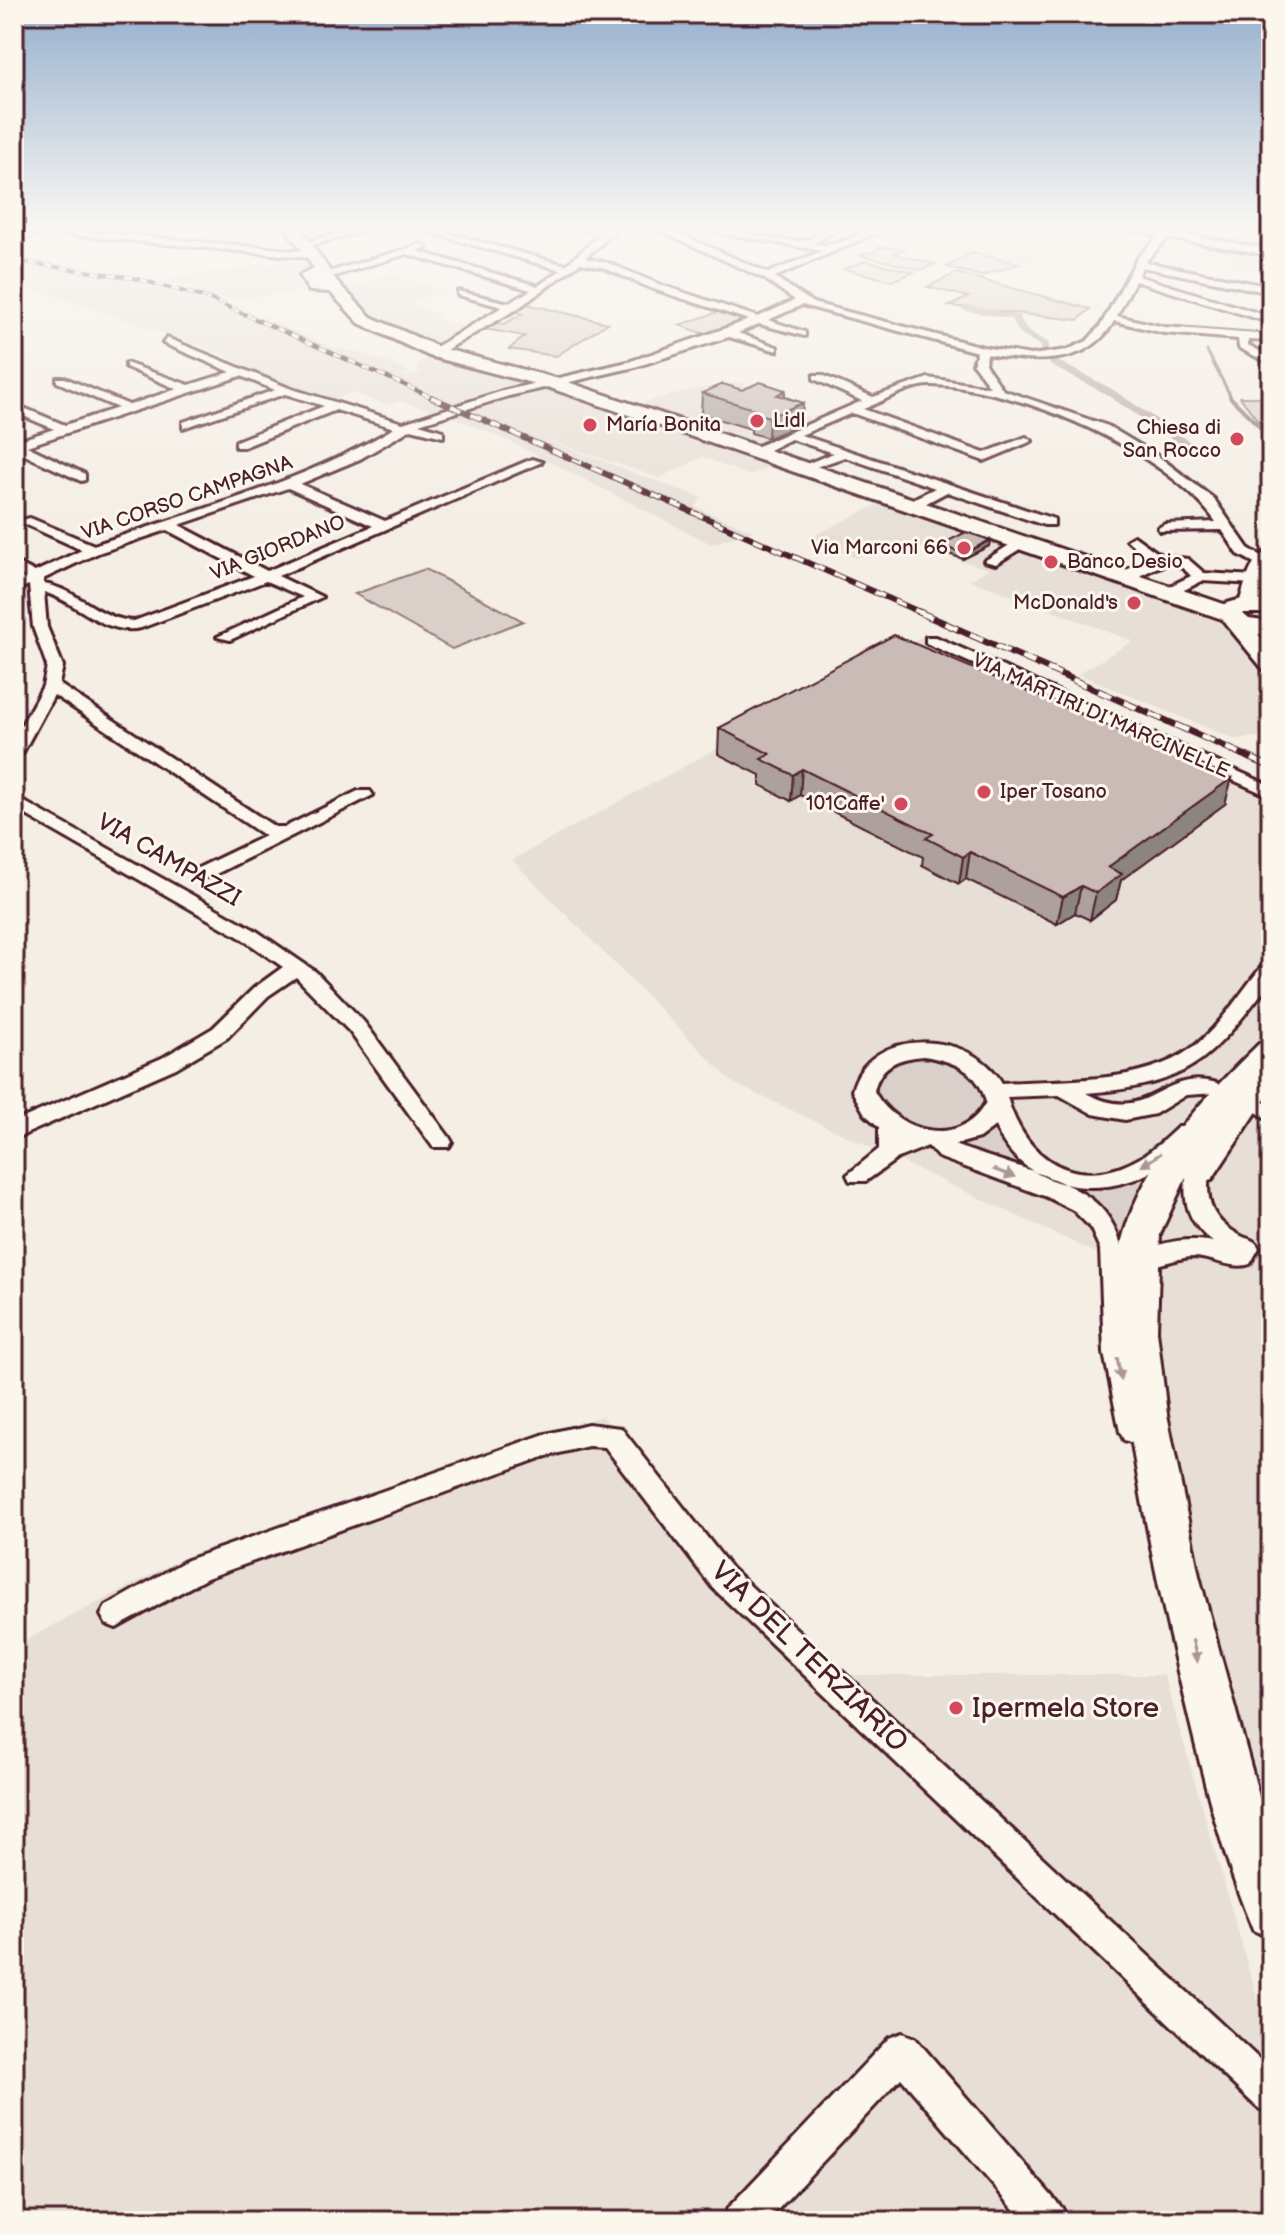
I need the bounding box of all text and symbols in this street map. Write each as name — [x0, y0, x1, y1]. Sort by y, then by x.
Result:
place label: Lidl — [773, 409, 805, 433]
marker: Lidl — [748, 412, 766, 430]
place label: María Bonita — [606, 413, 721, 437]
marker: María Bonita — [581, 416, 599, 434]
place label: Chiesa di San Rocco — [1123, 416, 1221, 463]
marker: Chiesa di San Rocco — [1228, 430, 1246, 448]
street label: VIA CORSO CAMPAGNA — [78, 450, 296, 545]
street label: VIA GIORDANO — [207, 510, 349, 586]
place label: Via Marconi 66 — [811, 536, 948, 560]
marker: Via Marconi 66 — [955, 539, 973, 557]
place label: Banco Desio — [1067, 550, 1183, 574]
marker: Banco Desio — [1042, 553, 1060, 571]
place label: McDonald's — [1013, 591, 1118, 615]
marker: McDonald's — [1125, 594, 1143, 612]
street label: VIA MARTIRI DI MARCINELLE — [969, 648, 1233, 784]
place label: Iper Tosano — [1000, 780, 1107, 804]
marker: Iper Tosano — [975, 783, 993, 801]
place label: 101Caffe' — [806, 792, 885, 816]
marker: 101Caffe' — [892, 795, 910, 813]
street label: VIA CAMPAZZI — [92, 807, 246, 913]
one-way arrow — [1141, 1153, 1162, 1168]
one-way arrow — [992, 1167, 1016, 1180]
one-way arrow — [1113, 1357, 1126, 1382]
street label: VIA DEL TERZIARIO — [704, 1555, 914, 1759]
one-way arrow — [1190, 1639, 1202, 1664]
place label: Ipermela Store — [972, 1692, 1159, 1725]
marker: Ipermela Store — [947, 1699, 965, 1717]

